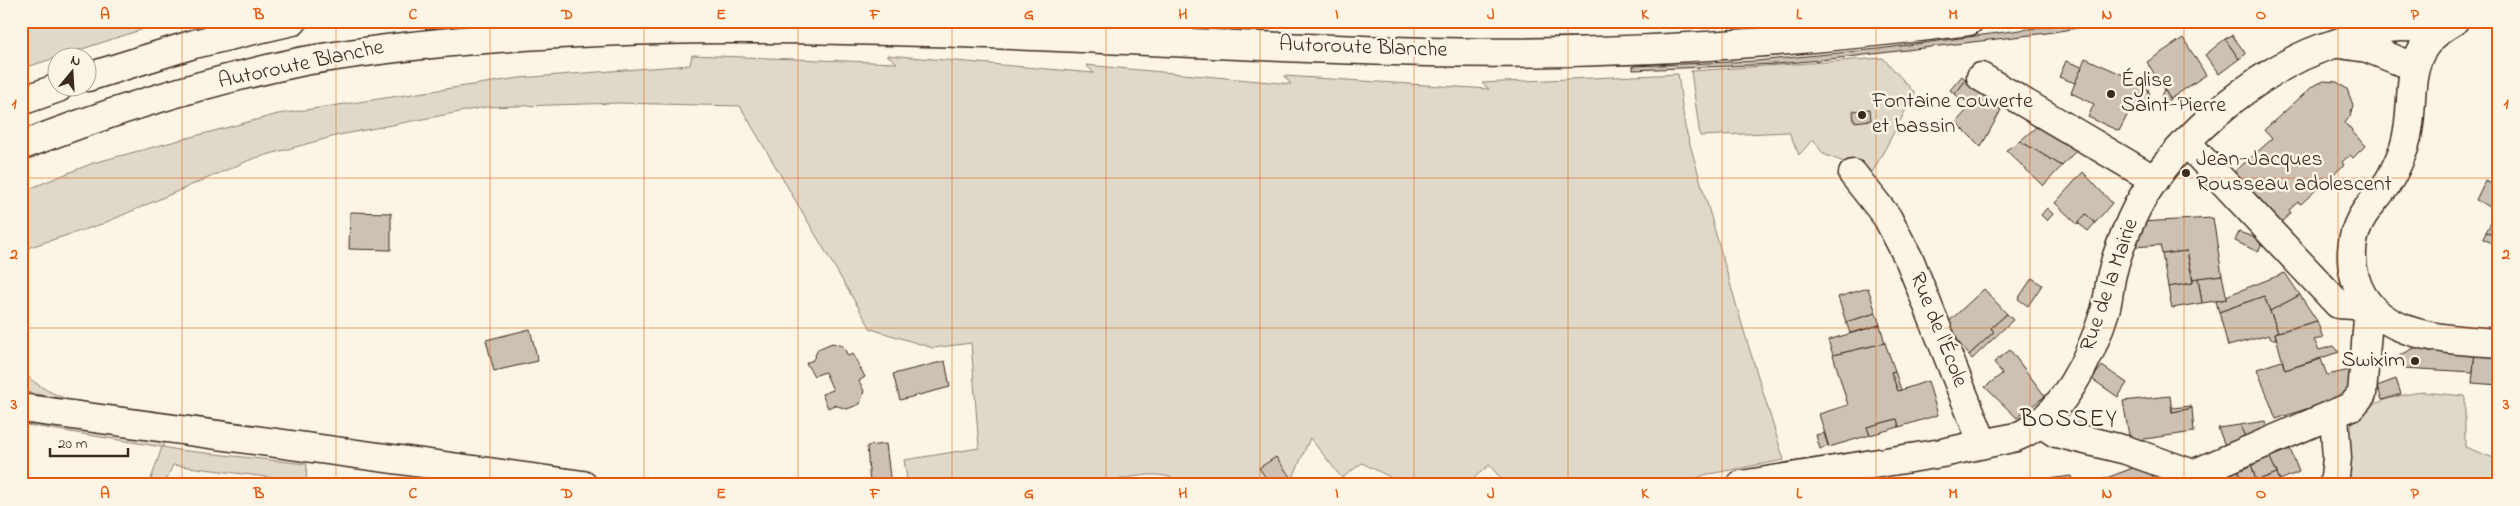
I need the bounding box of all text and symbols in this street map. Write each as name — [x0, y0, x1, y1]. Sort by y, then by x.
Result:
text: A — [100, 3, 110, 27]
text: B — [253, 3, 265, 27]
text: C — [409, 3, 418, 27]
text: D — [560, 3, 573, 27]
text: E — [716, 3, 726, 27]
text: F — [869, 3, 881, 27]
text: G — [1024, 3, 1034, 27]
text: H — [1178, 3, 1188, 27]
text: I — [1335, 3, 1339, 27]
text: J — [1487, 3, 1495, 27]
text: K — [1641, 3, 1650, 27]
text: L — [1796, 3, 1803, 27]
text: M — [1948, 3, 1958, 27]
text: N — [2102, 3, 2113, 27]
text: O — [2256, 3, 2267, 27]
text: P — [2411, 3, 2420, 27]
street label: Autoroute Blanche — [1278, 29, 1448, 67]
street label: Autoroute Blanche — [215, 32, 387, 98]
north arrow — [48, 48, 98, 98]
text: N — [68, 50, 83, 73]
place label: Église Saint-Pierre — [2121, 65, 2226, 122]
place label: Fontaine couverte et bassin — [1871, 86, 2033, 143]
marker: Église Saint-Pierre — [2105, 88, 2117, 100]
text: 1 — [11, 92, 17, 116]
text: 1 — [2503, 92, 2509, 116]
marker: Fontaine couverte et bassin — [1856, 109, 1868, 121]
place label: Jean-Jacques Rousseau adolescent — [2196, 144, 2393, 201]
marker: Jean-Jacques Rousseau adolescent — [2180, 167, 2192, 179]
street label: Rue de la Mairie — [2072, 214, 2148, 356]
text: 2 — [9, 243, 18, 267]
text: 2 — [2501, 243, 2510, 267]
street label: Rue de l'École — [1900, 268, 1976, 392]
place label: Swixim — [2342, 345, 2405, 377]
marker: Swixim — [2409, 355, 2421, 367]
text: 3 — [10, 393, 18, 417]
text: 3 — [2502, 393, 2510, 417]
district label: BOSSEY — [2019, 402, 2118, 438]
scale bar — [50, 426, 128, 458]
text: 20 m — [58, 433, 88, 455]
text: A — [100, 482, 110, 506]
text: B — [253, 482, 265, 506]
text: C — [409, 482, 418, 506]
text: D — [560, 482, 573, 506]
text: E — [716, 482, 726, 506]
text: F — [869, 482, 881, 506]
text: G — [1024, 482, 1034, 506]
text: H — [1178, 482, 1188, 506]
text: I — [1335, 482, 1339, 506]
text: J — [1487, 482, 1495, 506]
text: K — [1641, 482, 1650, 506]
text: L — [1796, 482, 1803, 506]
text: M — [1948, 482, 1958, 506]
text: N — [2102, 482, 2113, 506]
text: O — [2256, 482, 2267, 506]
text: P — [2411, 482, 2420, 506]

